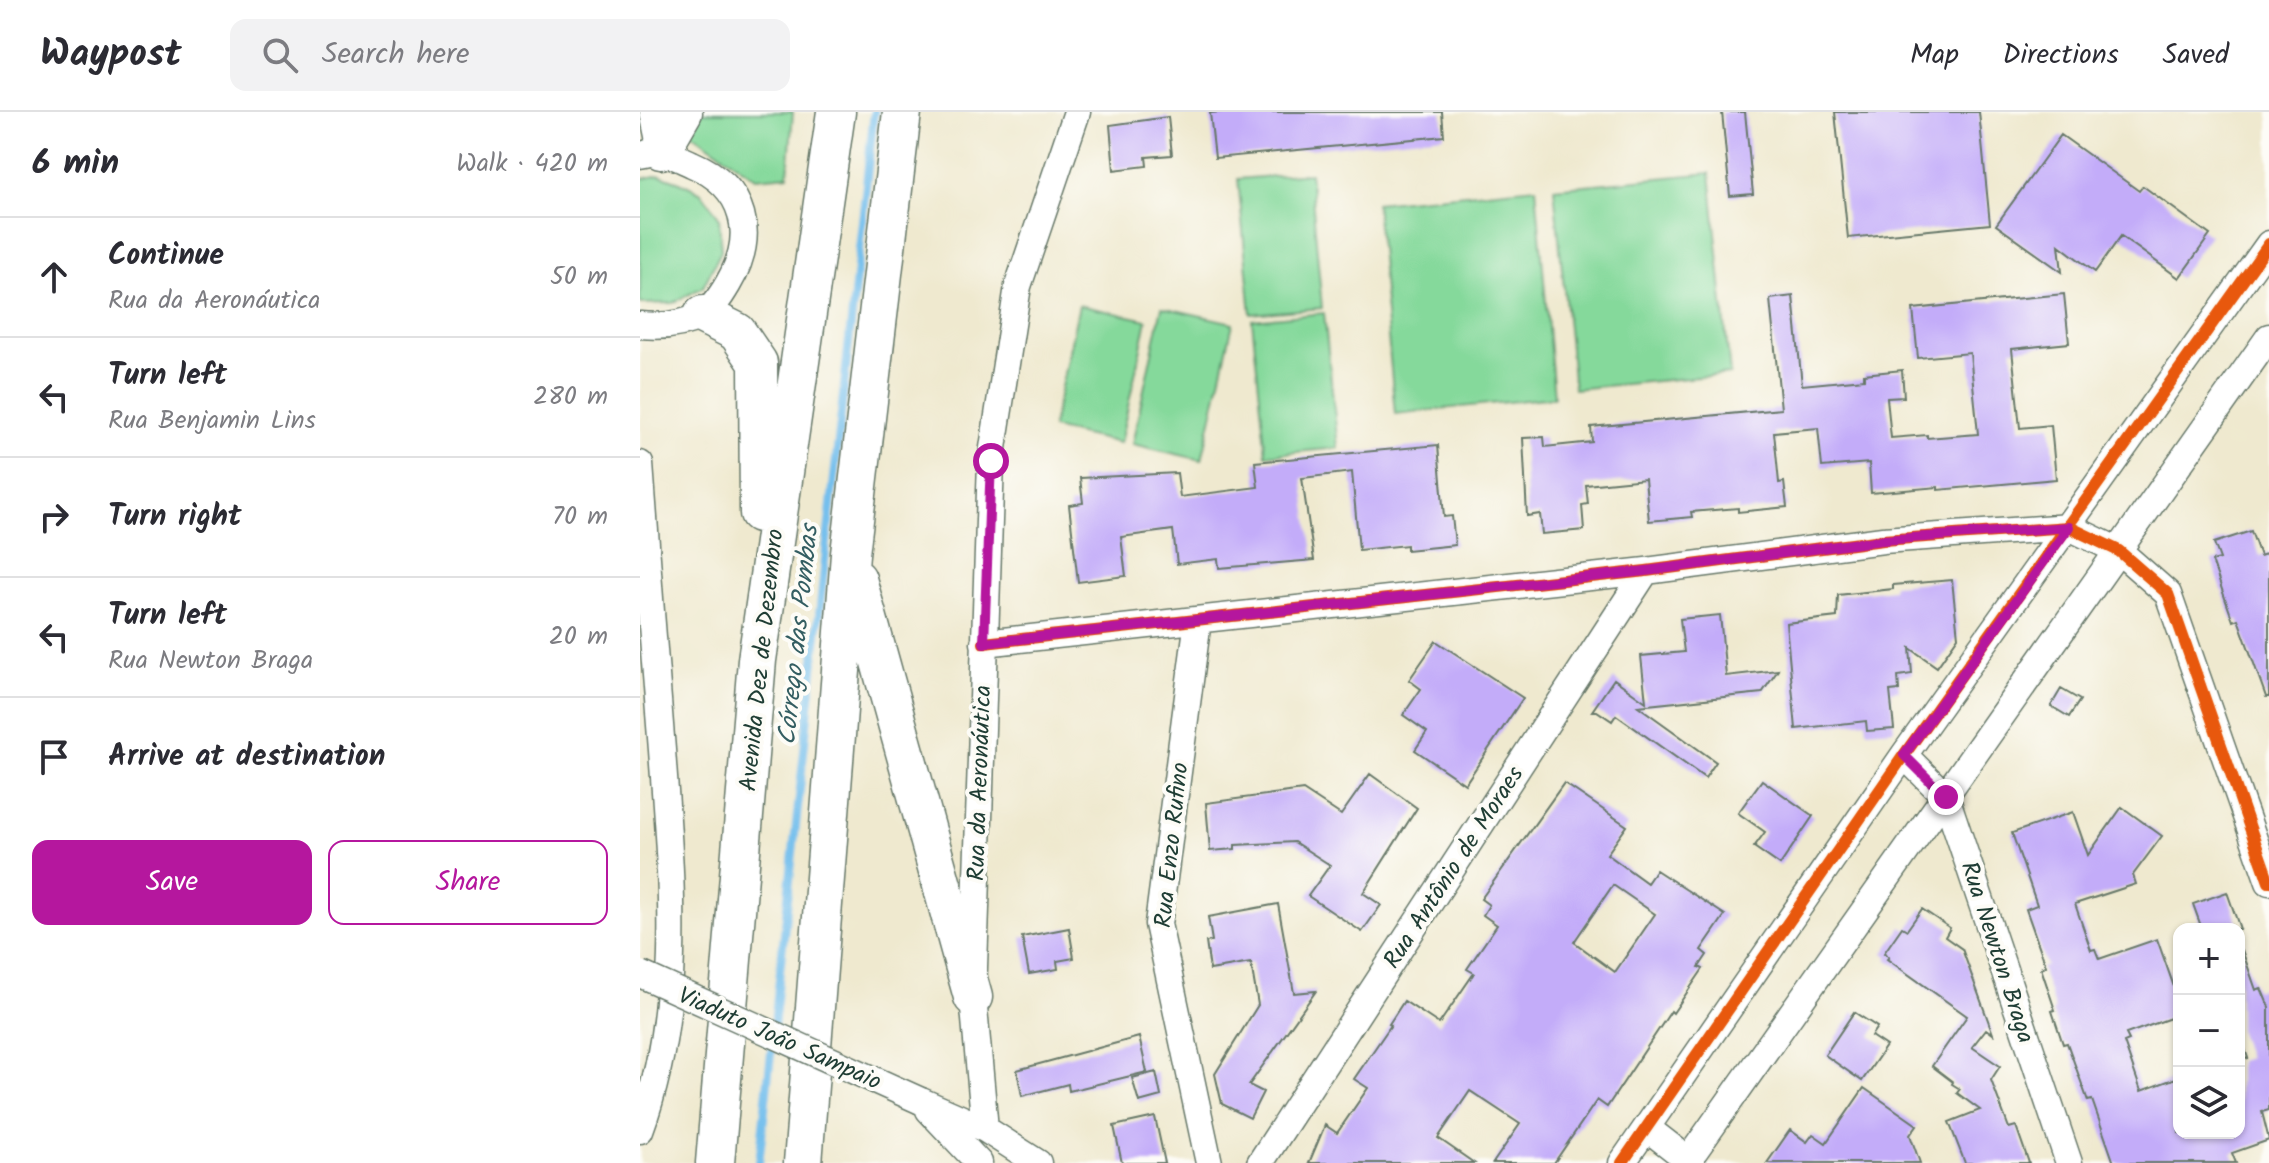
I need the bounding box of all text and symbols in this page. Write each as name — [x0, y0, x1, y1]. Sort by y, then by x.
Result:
search box — [230, 19, 790, 91]
text: Waypost — [40, 25, 182, 85]
text: Search here — [322, 31, 470, 79]
icon: search — [258, 33, 302, 77]
text: Map — [1910, 33, 1959, 78]
text: Directions — [2003, 33, 2119, 78]
text: Saved — [2163, 33, 2229, 78]
text: 6 min — [32, 137, 119, 191]
text: Walk · 420 m — [456, 143, 608, 185]
text: Continue — [108, 232, 224, 280]
icon: ahead — [32, 255, 76, 299]
text: 50 m — [550, 256, 608, 298]
text: Rua da Aeronáutica — [108, 280, 320, 322]
text: Turn left — [108, 352, 227, 400]
icon: left — [32, 375, 76, 419]
text: 280 m — [533, 376, 608, 418]
text: Rua Benjamin Lins — [108, 400, 316, 442]
route start — [973, 443, 1009, 479]
text: Turn right — [108, 493, 241, 541]
icon: right — [32, 495, 76, 539]
text: 70 m — [552, 496, 608, 538]
water label: Córrego das Pombas — [767, 520, 832, 747]
street label: Avenida Dez de Dezembro — [729, 527, 796, 793]
text: Turn left — [108, 592, 227, 640]
icon: left — [32, 615, 76, 659]
text: 20 m — [549, 616, 608, 658]
text: Rua Newton Braga — [108, 640, 313, 682]
street label: Rua da Aeronáutica — [958, 684, 1003, 882]
text: Arrive at destination — [108, 733, 385, 781]
icon: arrive — [32, 735, 76, 779]
street label: Rua Antônio de Moraes — [1374, 758, 1535, 977]
street label: Rua Enzo Rufino — [1144, 760, 1201, 930]
route end — [1928, 779, 1964, 815]
button: Save — [32, 840, 312, 925]
button: Share — [328, 840, 608, 925]
street label: Rua Newton Braga — [1949, 856, 2044, 1049]
map controls — [2173, 923, 2245, 1139]
button: + — [2173, 923, 2245, 995]
street label: Viaduto João Sampaio — [671, 977, 888, 1102]
button: − — [2173, 995, 2245, 1067]
button: layers — [2173, 1067, 2245, 1139]

